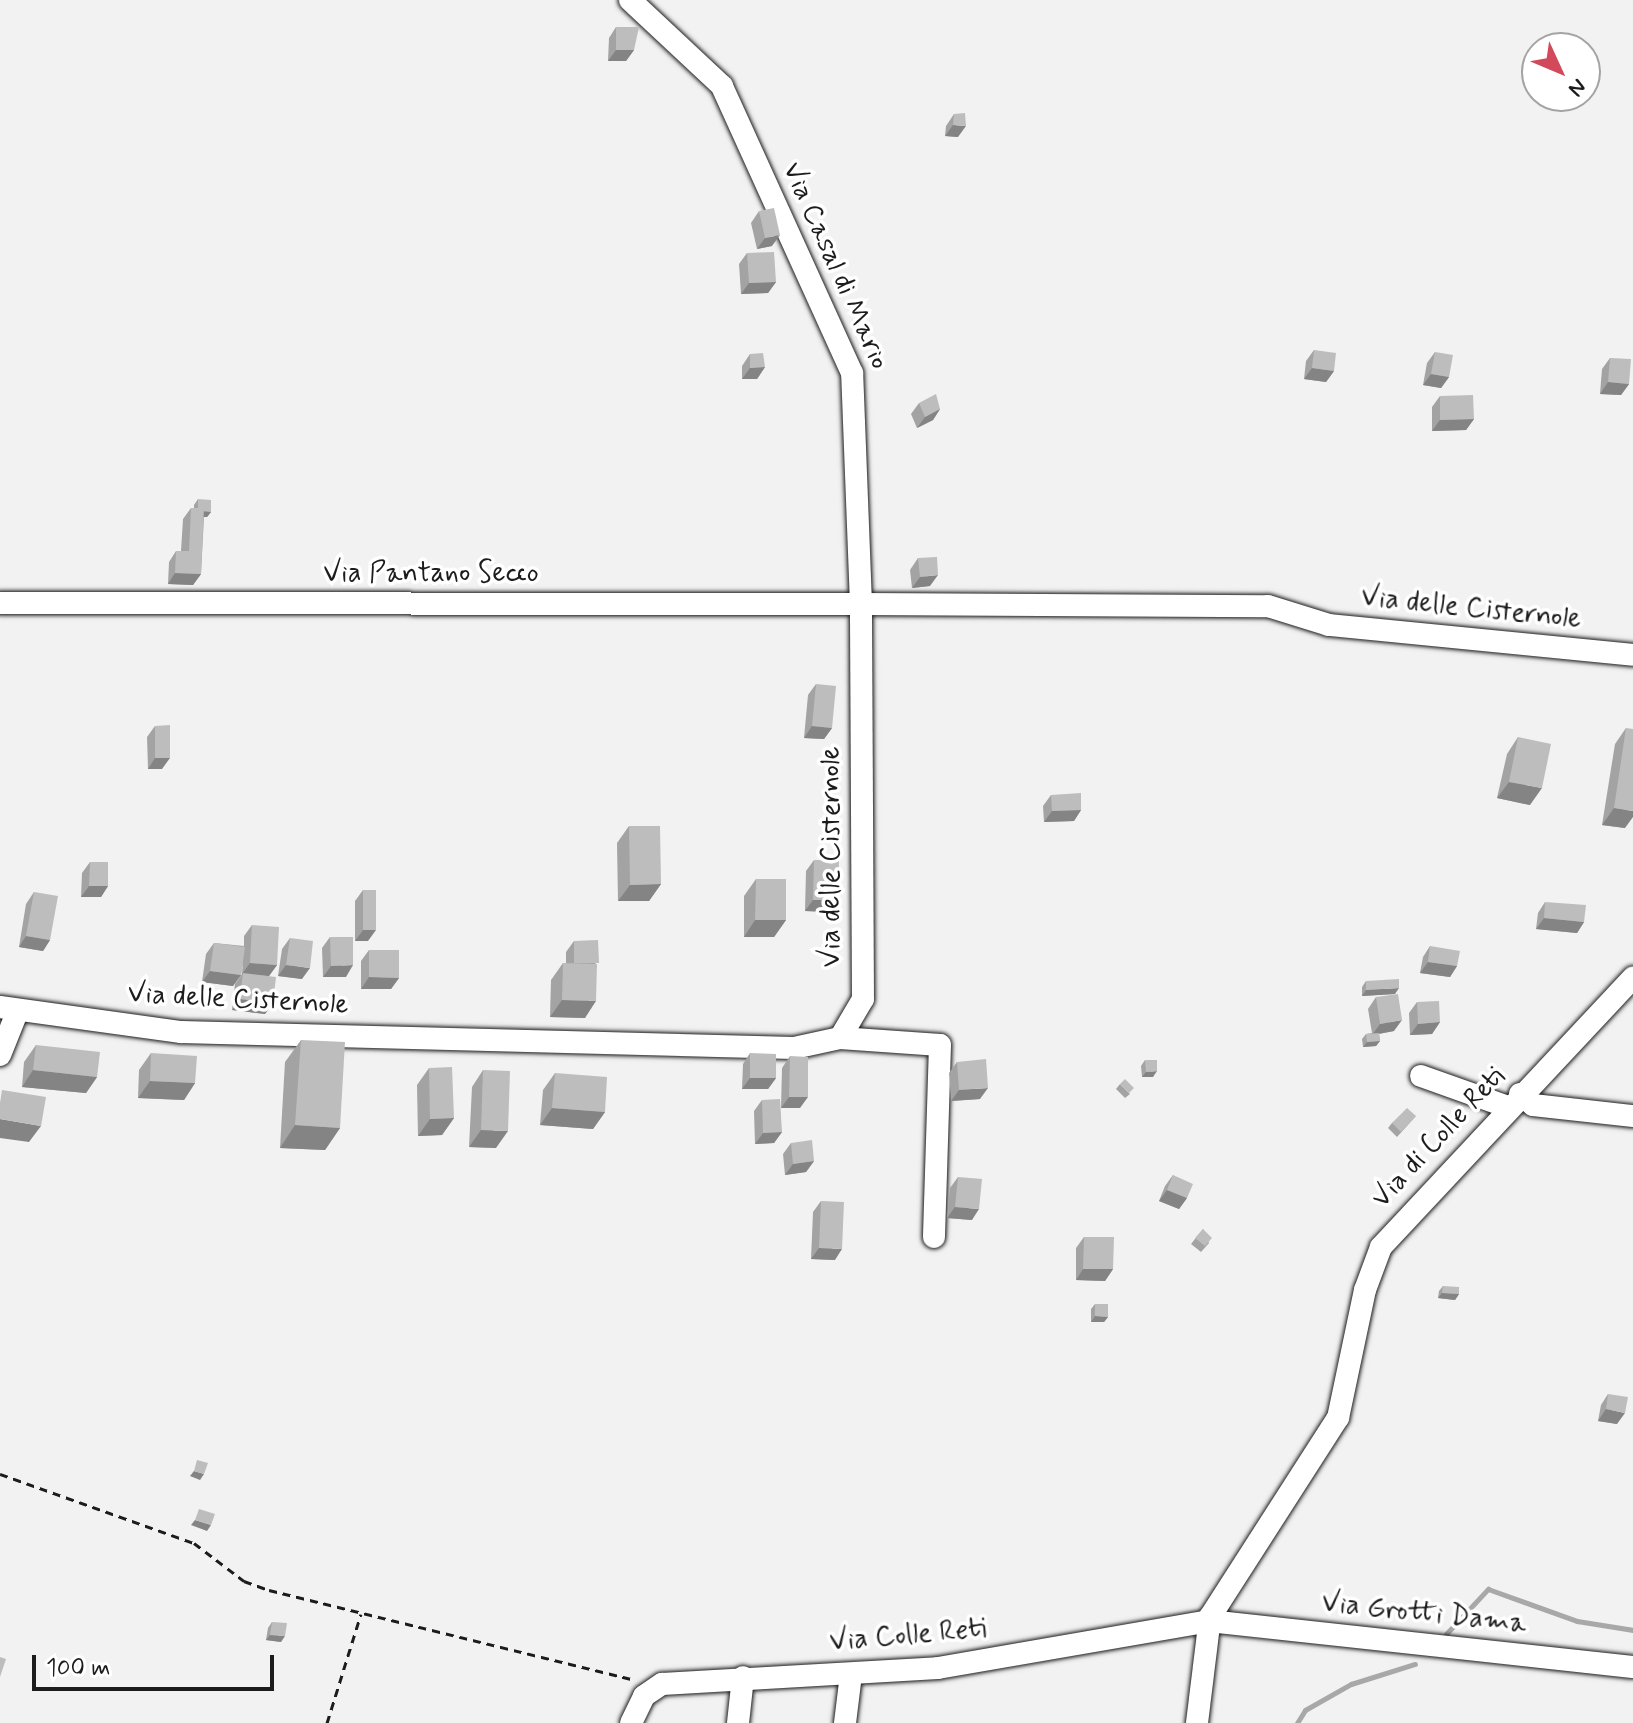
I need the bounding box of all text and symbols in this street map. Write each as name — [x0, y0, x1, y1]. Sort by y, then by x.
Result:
north arrow — [1521, 32, 1601, 112]
text: N — [1562, 72, 1592, 102]
street label: Via Casal di Mario — [776, 161, 894, 371]
street label: Via Pantano Secco — [325, 557, 537, 591]
street label: Via delle Cisternole — [1359, 581, 1583, 637]
street label: Via delle Cisternole — [815, 746, 849, 968]
street label: Via delle Cisternole — [127, 977, 349, 1023]
street label: Via di Colle Reti — [1364, 1059, 1514, 1217]
street label: Via Grotti Dama — [1321, 1587, 1527, 1641]
street label: Via Colle Reti — [828, 1612, 988, 1660]
scale bar — [36, 1639, 278, 1689]
text: 100 m — [46, 1653, 110, 1684]

